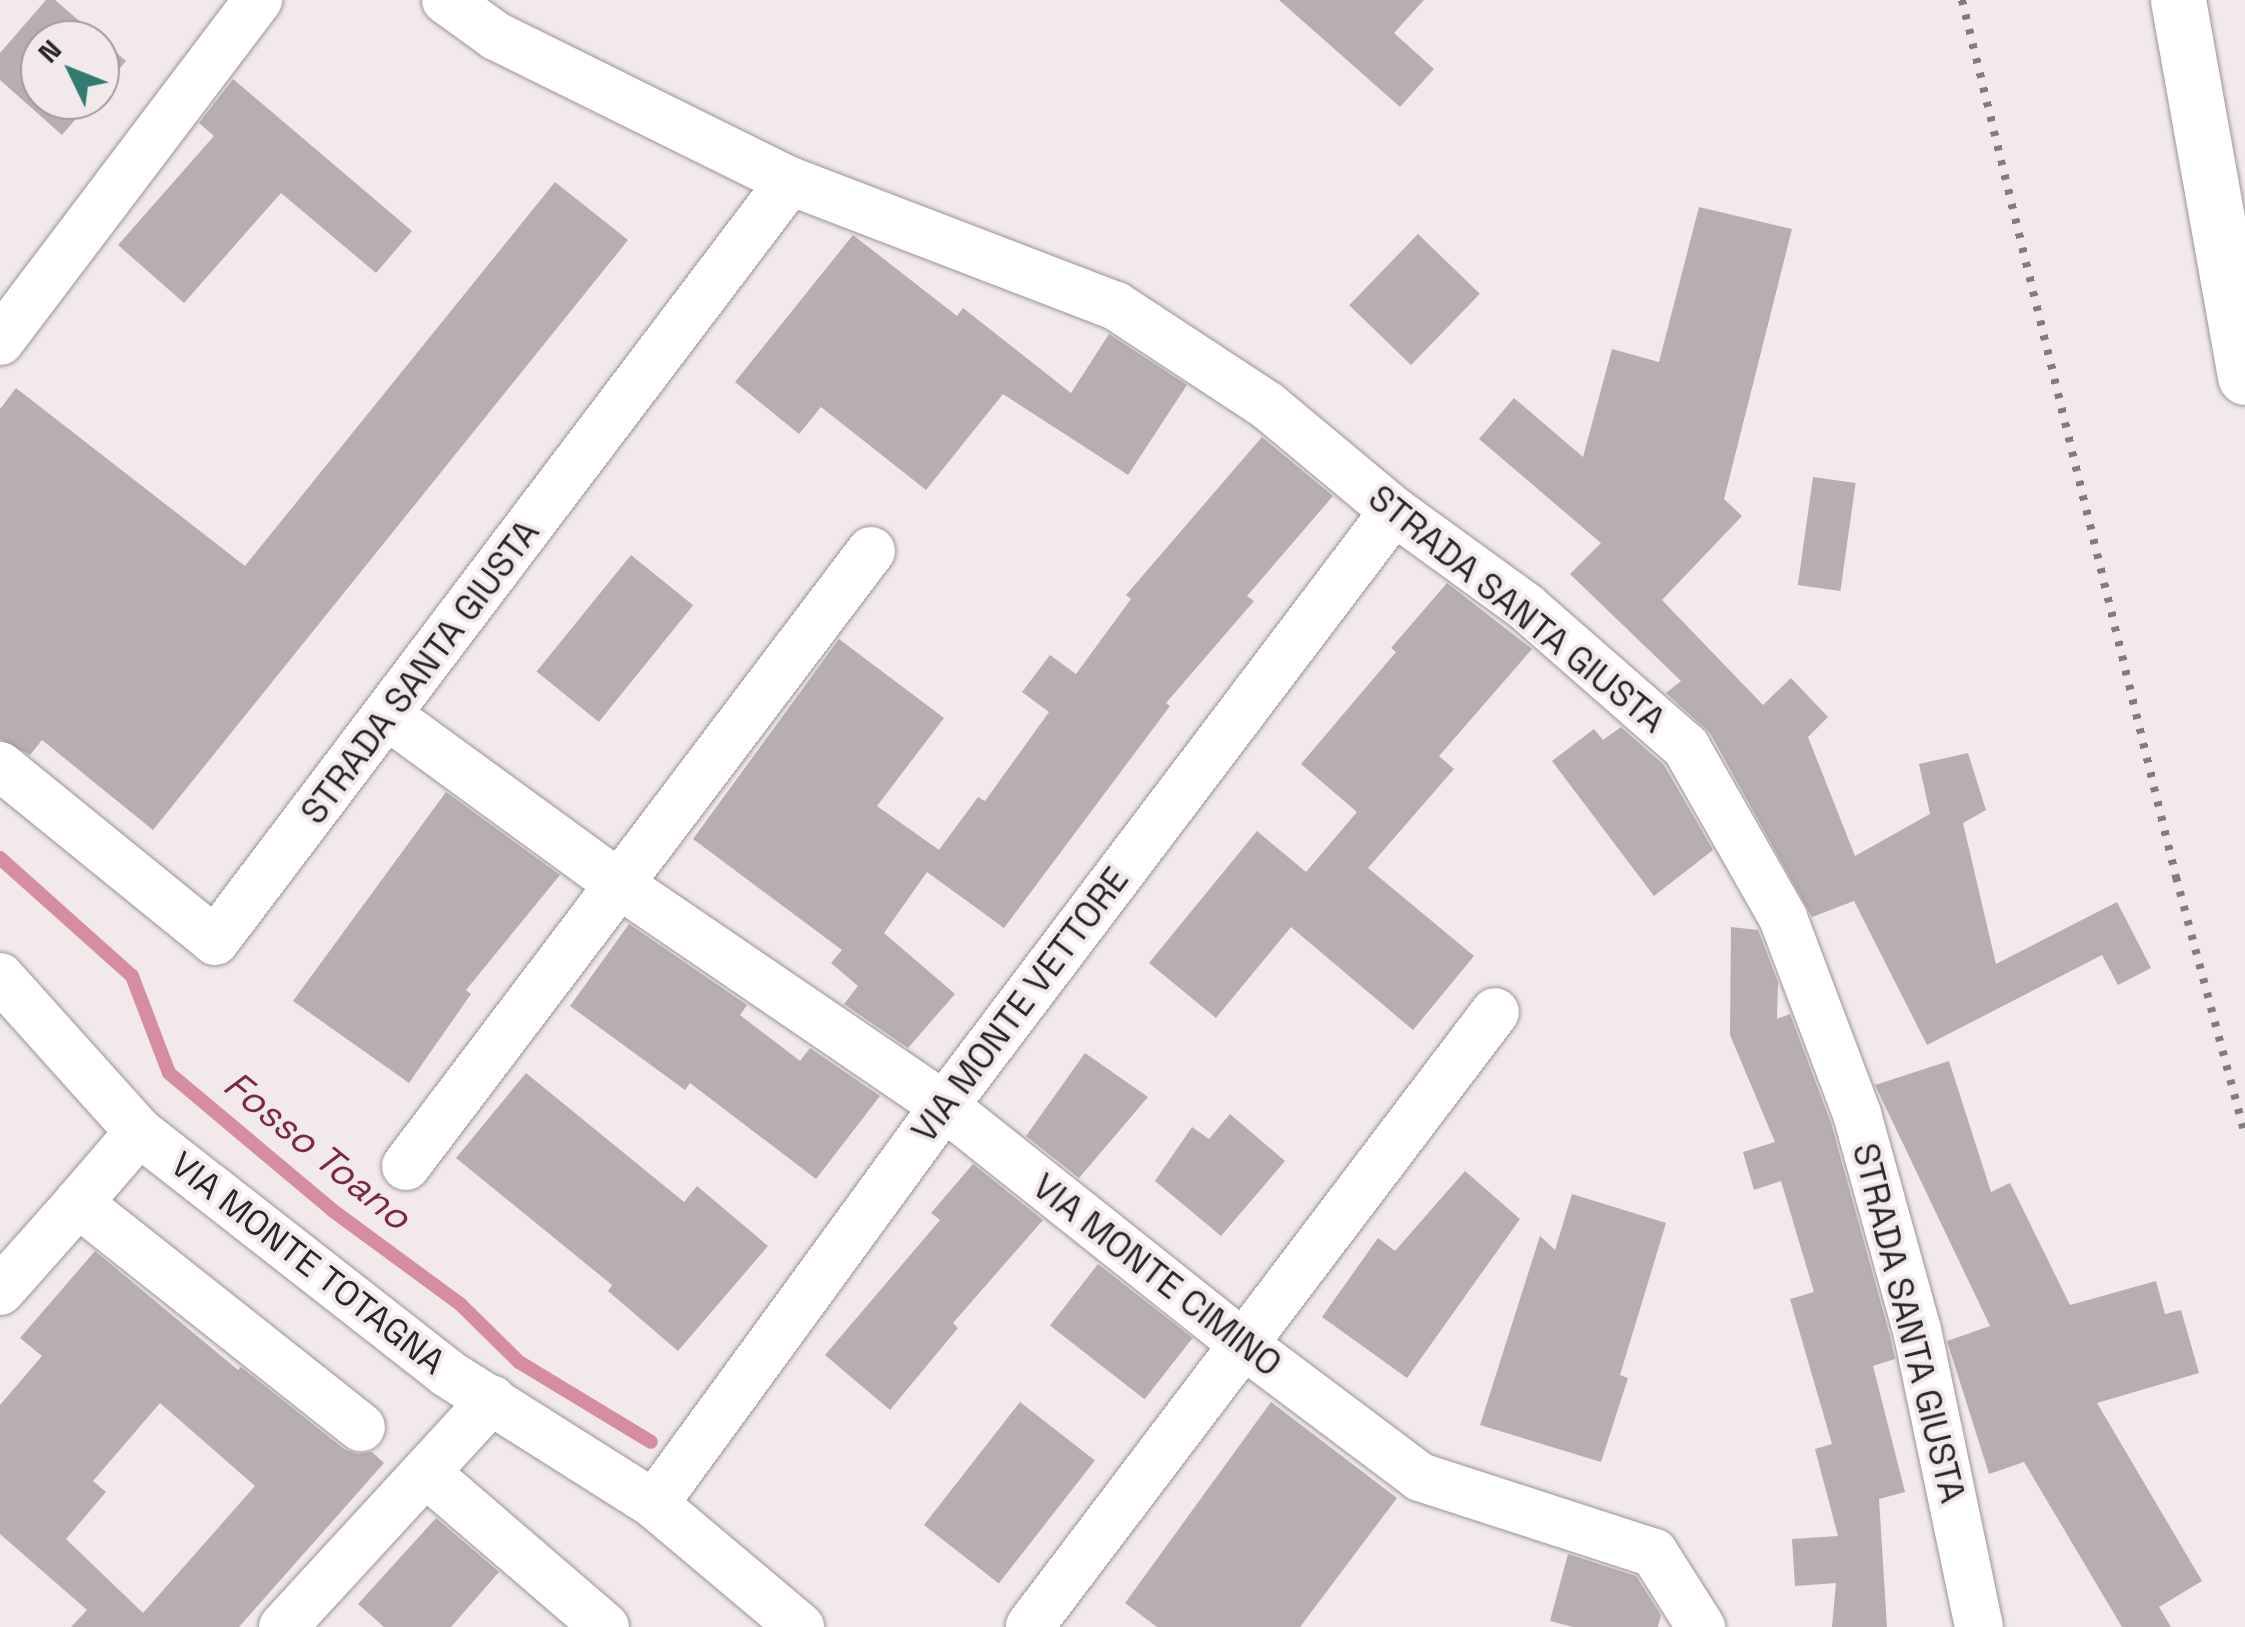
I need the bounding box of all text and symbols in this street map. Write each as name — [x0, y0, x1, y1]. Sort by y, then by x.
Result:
north arrow — [20, 20, 120, 120]
text: N — [30, 32, 69, 70]
street label: STRADA SANTA GIUSTA — [1360, 476, 1674, 742]
street label: STRADA SANTA GIUSTA — [292, 512, 548, 832]
street label: VIA MONTE VETTORE — [903, 859, 1137, 1151]
water label: Fosso Toano — [214, 1062, 420, 1240]
street label: STRADA SANTA GIUSTA — [1844, 1138, 1974, 1508]
street label: VIA MONTE TOTAGNA — [162, 1143, 454, 1383]
street label: VIA MONTE CIMINO — [1024, 1165, 1290, 1385]

